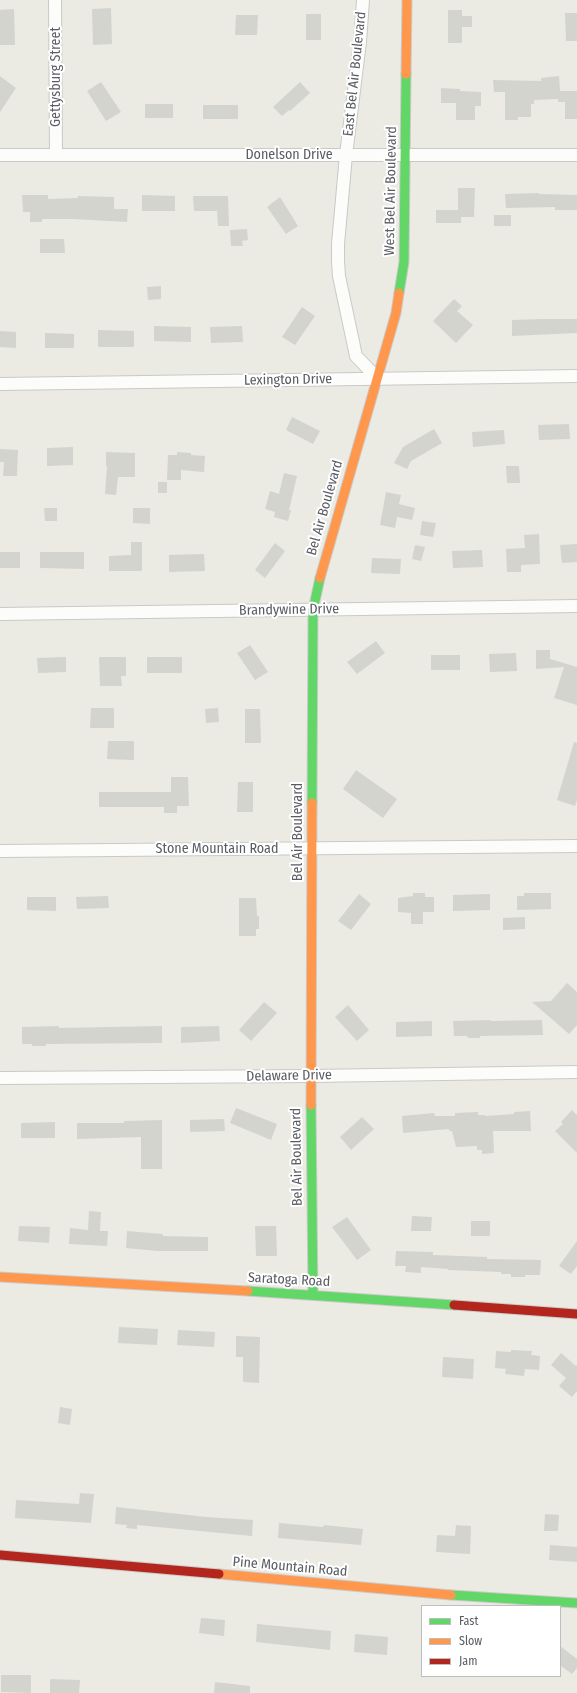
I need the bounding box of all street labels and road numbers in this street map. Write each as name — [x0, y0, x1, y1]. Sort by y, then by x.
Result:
street label: East Bel Air Boulevard — [340, 11, 370, 137]
street label: Gettysburg Street — [48, 27, 64, 127]
street label: West Bel Air Boulevard — [381, 126, 401, 256]
street label: Donelson Drive — [245, 147, 333, 163]
street label: Lexington Drive — [244, 371, 332, 389]
street label: Bel Air Boulevard — [303, 458, 347, 558]
street label: Brandywine Drive — [239, 601, 339, 619]
street label: Bel Air Boulevard — [290, 783, 306, 881]
street label: Stone Mountain Road — [156, 841, 278, 857]
street label: Delaware Drive — [246, 1067, 332, 1085]
street label: Bel Air Boulevard — [288, 1108, 306, 1206]
street label: Saratoga Road — [247, 1269, 331, 1291]
street label: Pine Mountain Road — [232, 1554, 348, 1580]

